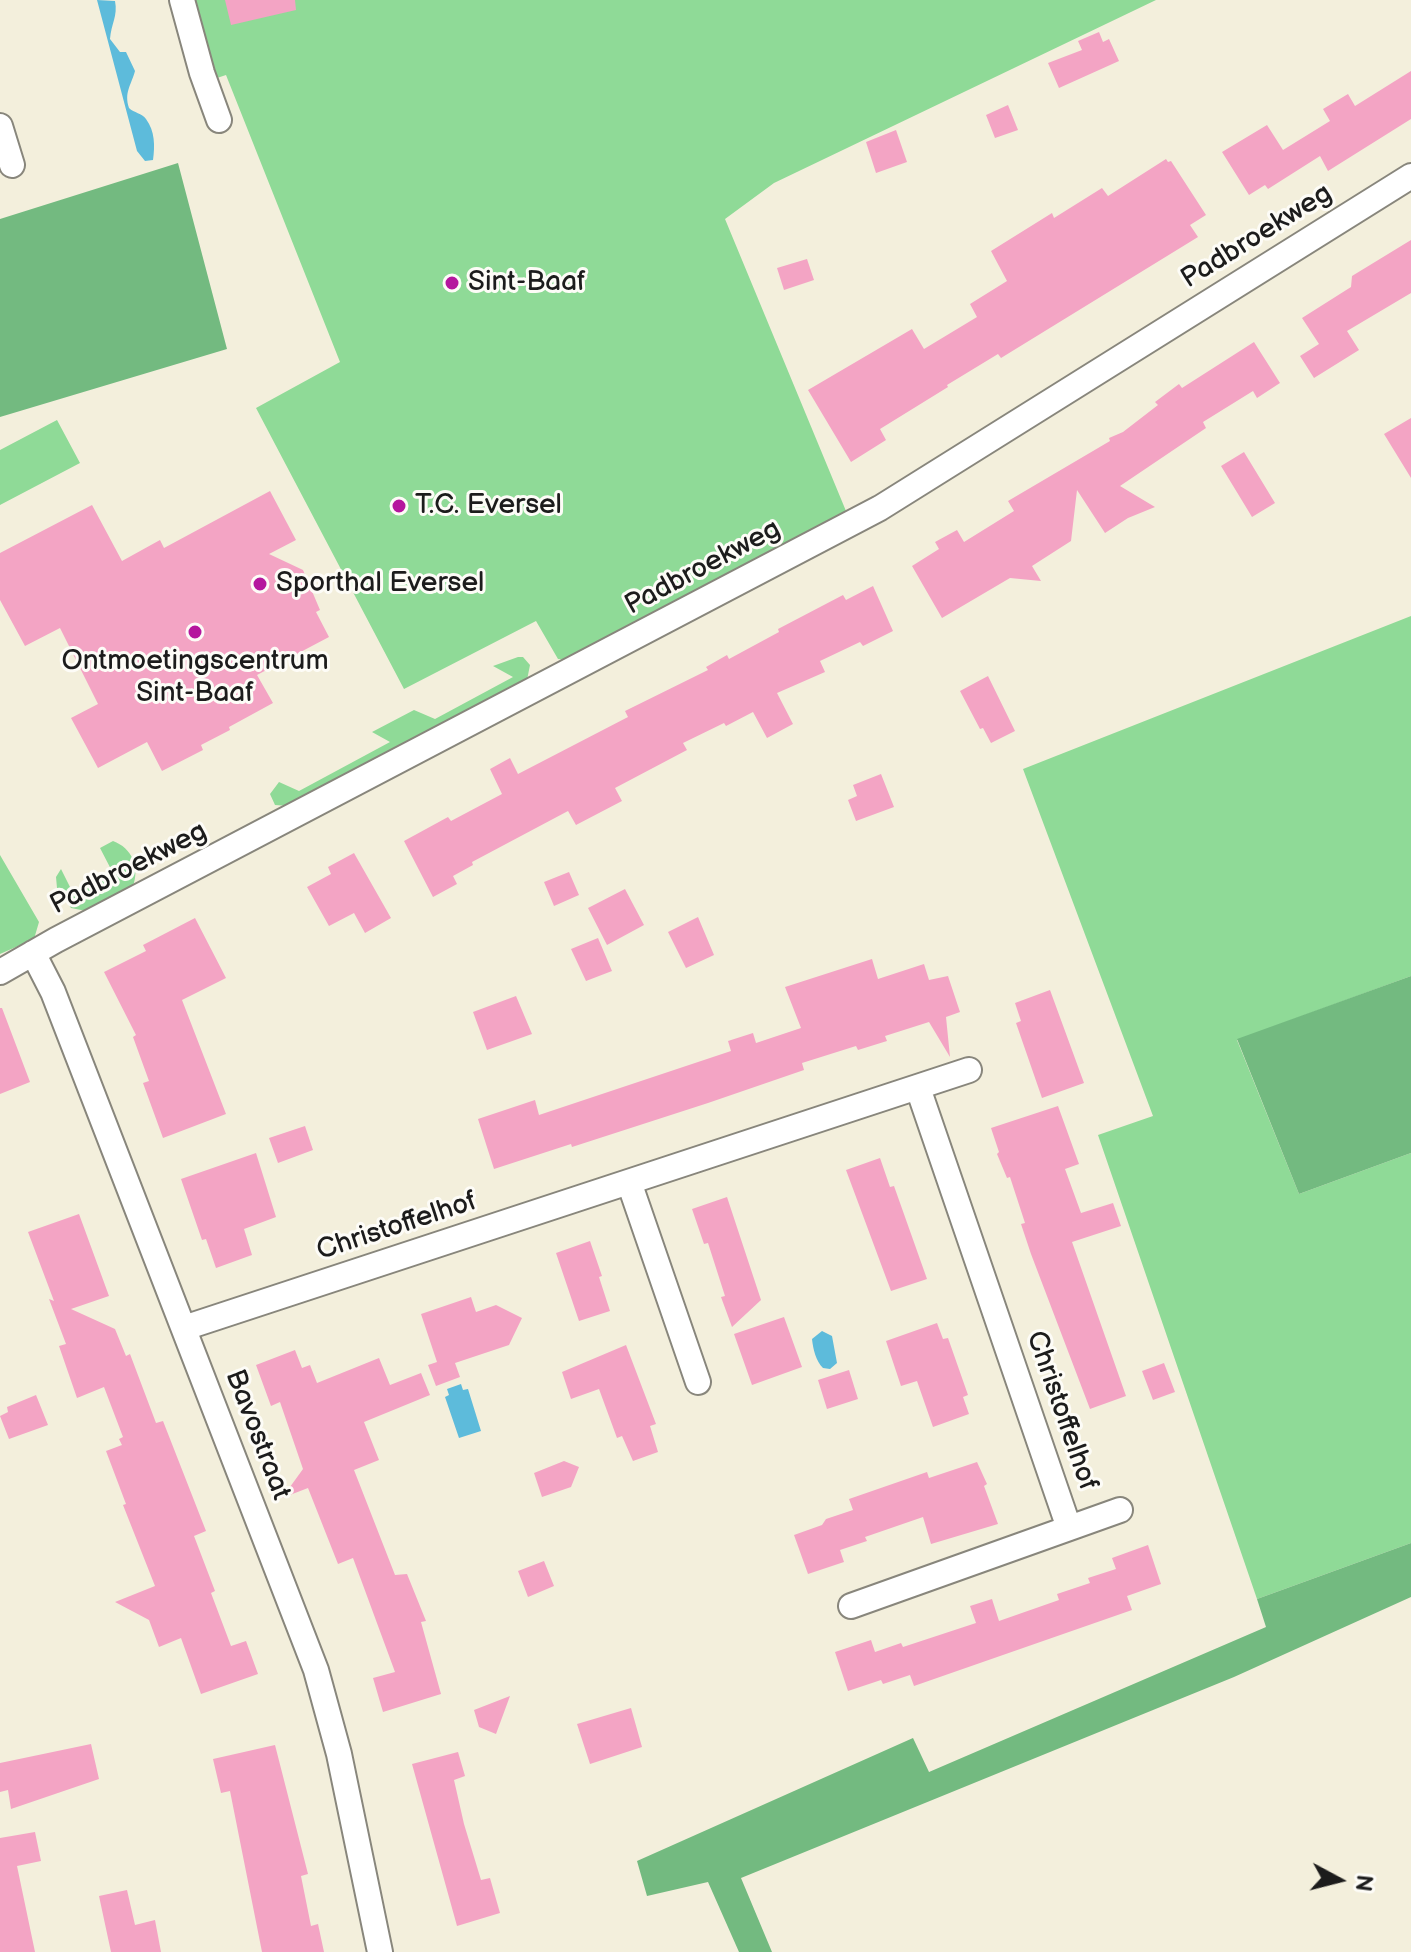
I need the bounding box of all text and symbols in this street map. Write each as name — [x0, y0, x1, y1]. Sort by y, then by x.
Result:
street label: Padbroekweg — [1175, 177, 1339, 297]
place label: Sint-Baaf — [468, 266, 586, 300]
marker: Sint-Baaf — [443, 274, 461, 292]
place label: T.C. Eversel — [415, 489, 562, 523]
marker: T.C. Eversel — [390, 497, 408, 515]
street label: Padbroekweg — [619, 513, 787, 623]
place label: Sporthal Eversel — [276, 567, 484, 601]
marker: Sporthal Eversel — [251, 575, 269, 593]
marker: Ontmoetingscentrum Sint-Baaf — [186, 623, 204, 641]
place label: Ontmoetingscentrum Sint-Baaf — [61, 645, 329, 711]
street label: Padbroekweg — [45, 815, 213, 923]
street label: Christoffelhof — [313, 1185, 481, 1269]
street label: Christoffelhof — [1018, 1327, 1104, 1495]
street label: Bavostraat — [217, 1365, 297, 1505]
north arrow — [1299, 1840, 1379, 1920]
text: N — [1349, 1873, 1378, 1893]

